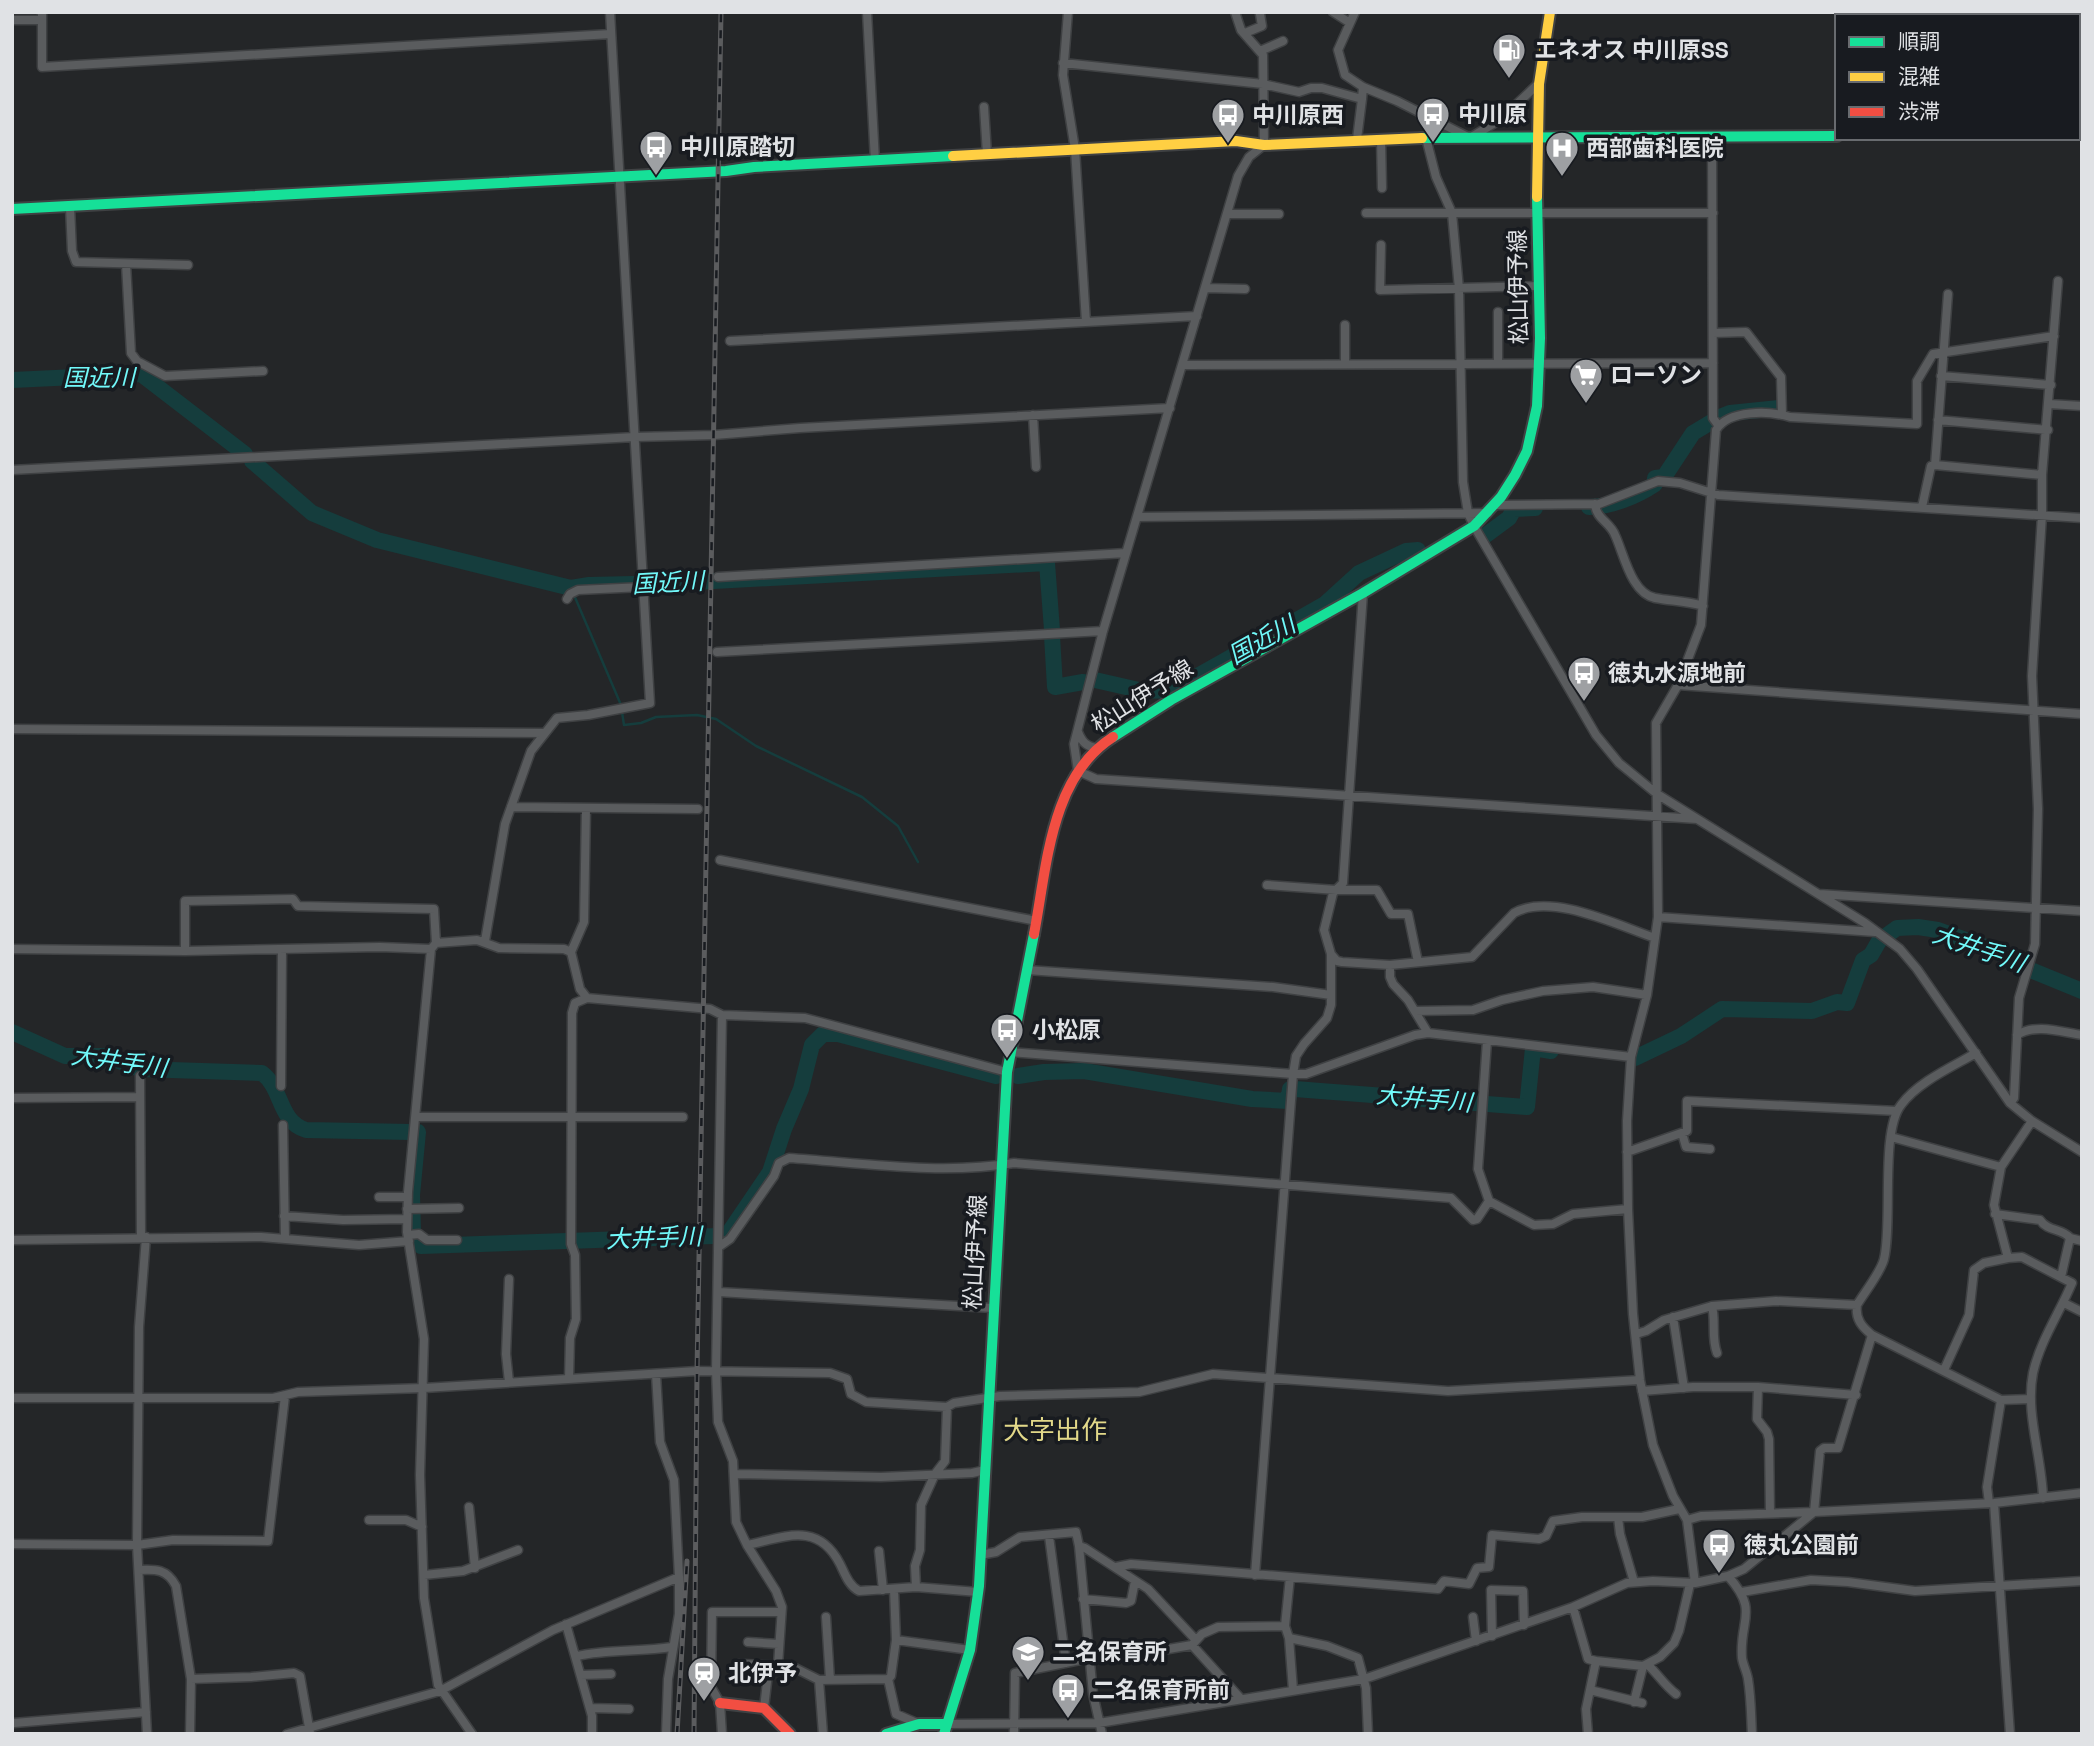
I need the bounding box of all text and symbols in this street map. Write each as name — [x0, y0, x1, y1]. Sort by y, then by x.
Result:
legend — [1835, 14, 2080, 140]
text: 順調 — [1898, 28, 1940, 55]
fuel station icon: エネオス 中川原SS — [1490, 31, 1528, 80]
place label: エネオス 中川原SS — [1534, 35, 1729, 65]
text: 混雑 — [1898, 63, 1940, 90]
bus stop icon: 中川原 — [1414, 95, 1452, 144]
bus stop icon: 中川原西 — [1209, 96, 1247, 145]
text: 渋滞 — [1898, 98, 1940, 125]
place label: 中川原 — [1458, 99, 1527, 129]
place label: 中川原西 — [1252, 100, 1344, 130]
bus stop icon: 中川原踏切 — [637, 128, 675, 177]
hospital icon: 西部歯科医院 — [1543, 129, 1581, 178]
place label: 中川原踏切 — [680, 132, 795, 162]
place label: 西部歯科医院 — [1586, 133, 1724, 163]
street label: 松山伊予線 — [1502, 229, 1534, 345]
supermarket icon: ローソン — [1567, 356, 1605, 405]
place label: ローソン — [1610, 360, 1702, 390]
water label: 国近川 — [63, 362, 138, 393]
water label: 国近川 — [631, 565, 708, 600]
water label: 国近川 — [1223, 607, 1303, 671]
street label: 松山伊予線 — [1085, 653, 1199, 739]
bus stop icon: 徳丸水源地前 — [1565, 654, 1603, 703]
place label: 徳丸水源地前 — [1608, 658, 1746, 688]
water label: 大井手川 — [1929, 918, 2032, 980]
bus stop icon: 小松原 — [988, 1011, 1026, 1060]
place label: 小松原 — [1032, 1015, 1101, 1045]
water label: 大井手川 — [69, 1039, 172, 1084]
water label: 大井手川 — [1375, 1079, 1476, 1118]
street label: 松山伊予線 — [957, 1194, 993, 1310]
water label: 大井手川 — [605, 1220, 705, 1255]
district label: 大字出作 — [1003, 1413, 1107, 1447]
bus stop icon: 徳丸公園前 — [1700, 1526, 1738, 1575]
place label: 徳丸公園前 — [1744, 1530, 1859, 1560]
school or university icon: 二名保育所 — [1009, 1633, 1047, 1682]
place label: 二名保育所 — [1052, 1637, 1167, 1667]
station icon: 北伊予 — [685, 1654, 723, 1703]
place label: 北伊予 — [728, 1658, 797, 1688]
bus stop icon: 二名保育所前 — [1049, 1671, 1087, 1720]
place label: 二名保育所前 — [1092, 1675, 1230, 1705]

